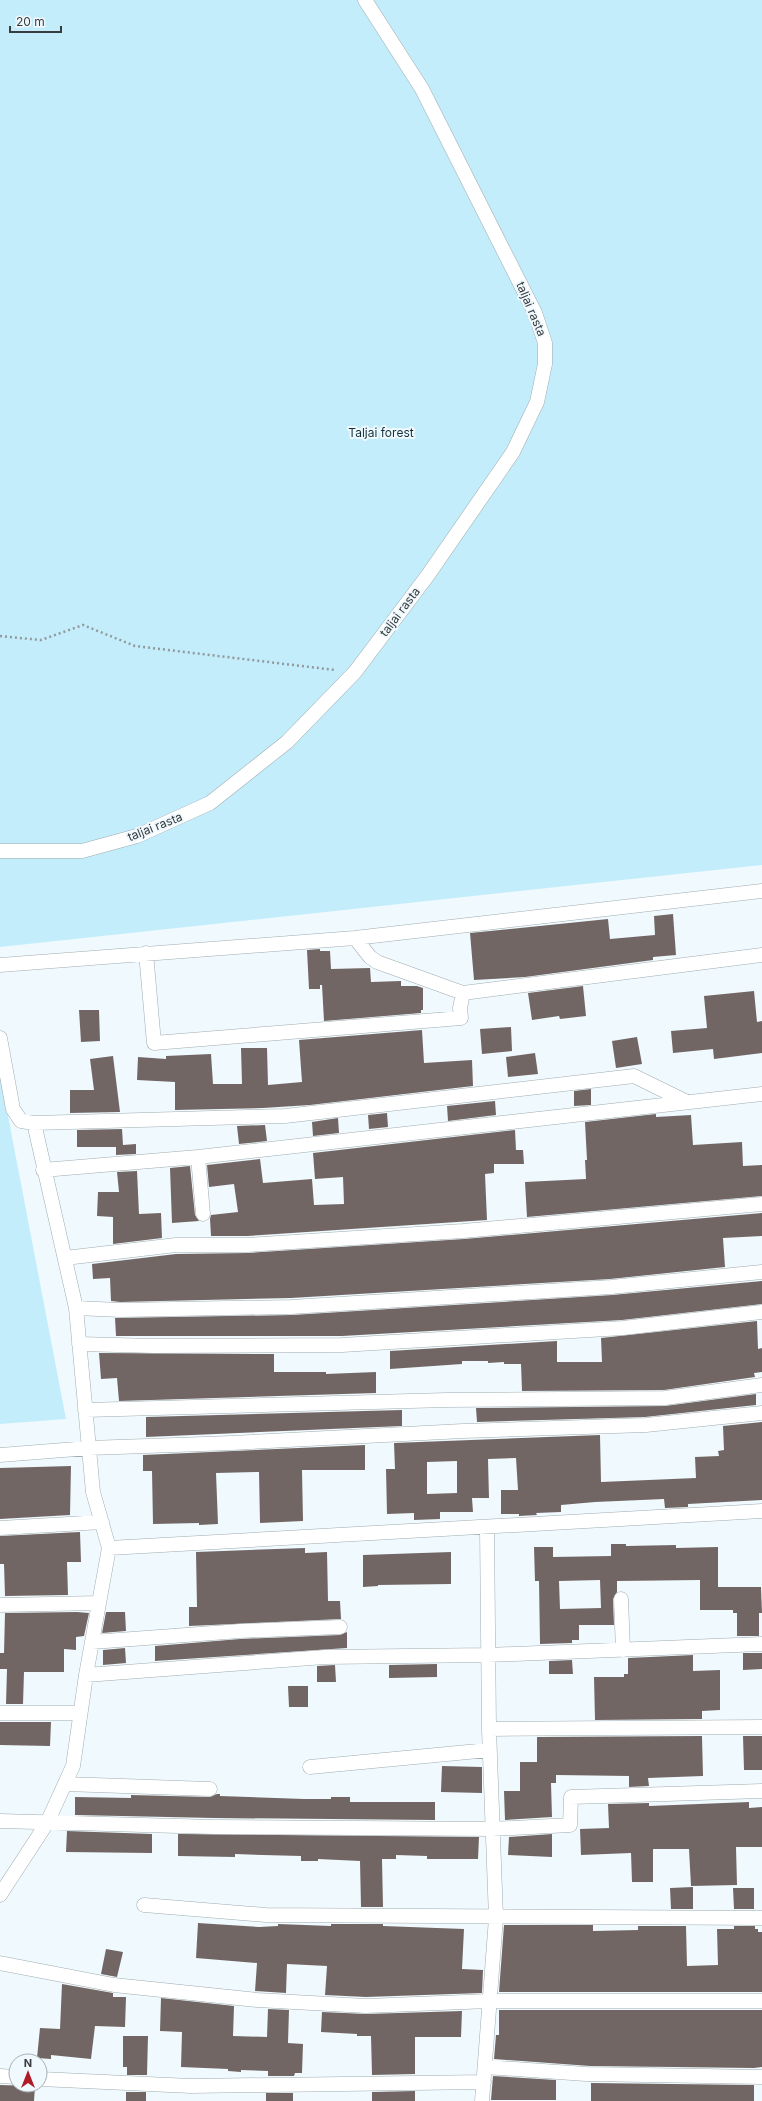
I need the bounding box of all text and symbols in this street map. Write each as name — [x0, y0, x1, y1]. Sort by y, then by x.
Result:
scale bar — [10, 8, 61, 34]
text: 20 m — [16, 14, 45, 29]
street label: taljai rasta — [513, 279, 550, 338]
park label: Taljai forest — [348, 425, 414, 440]
street label: taljai rasta — [376, 584, 423, 639]
street label: taljai rasta — [125, 809, 184, 844]
north arrow — [8, 2053, 48, 2093]
text: N — [24, 2056, 32, 2070]

